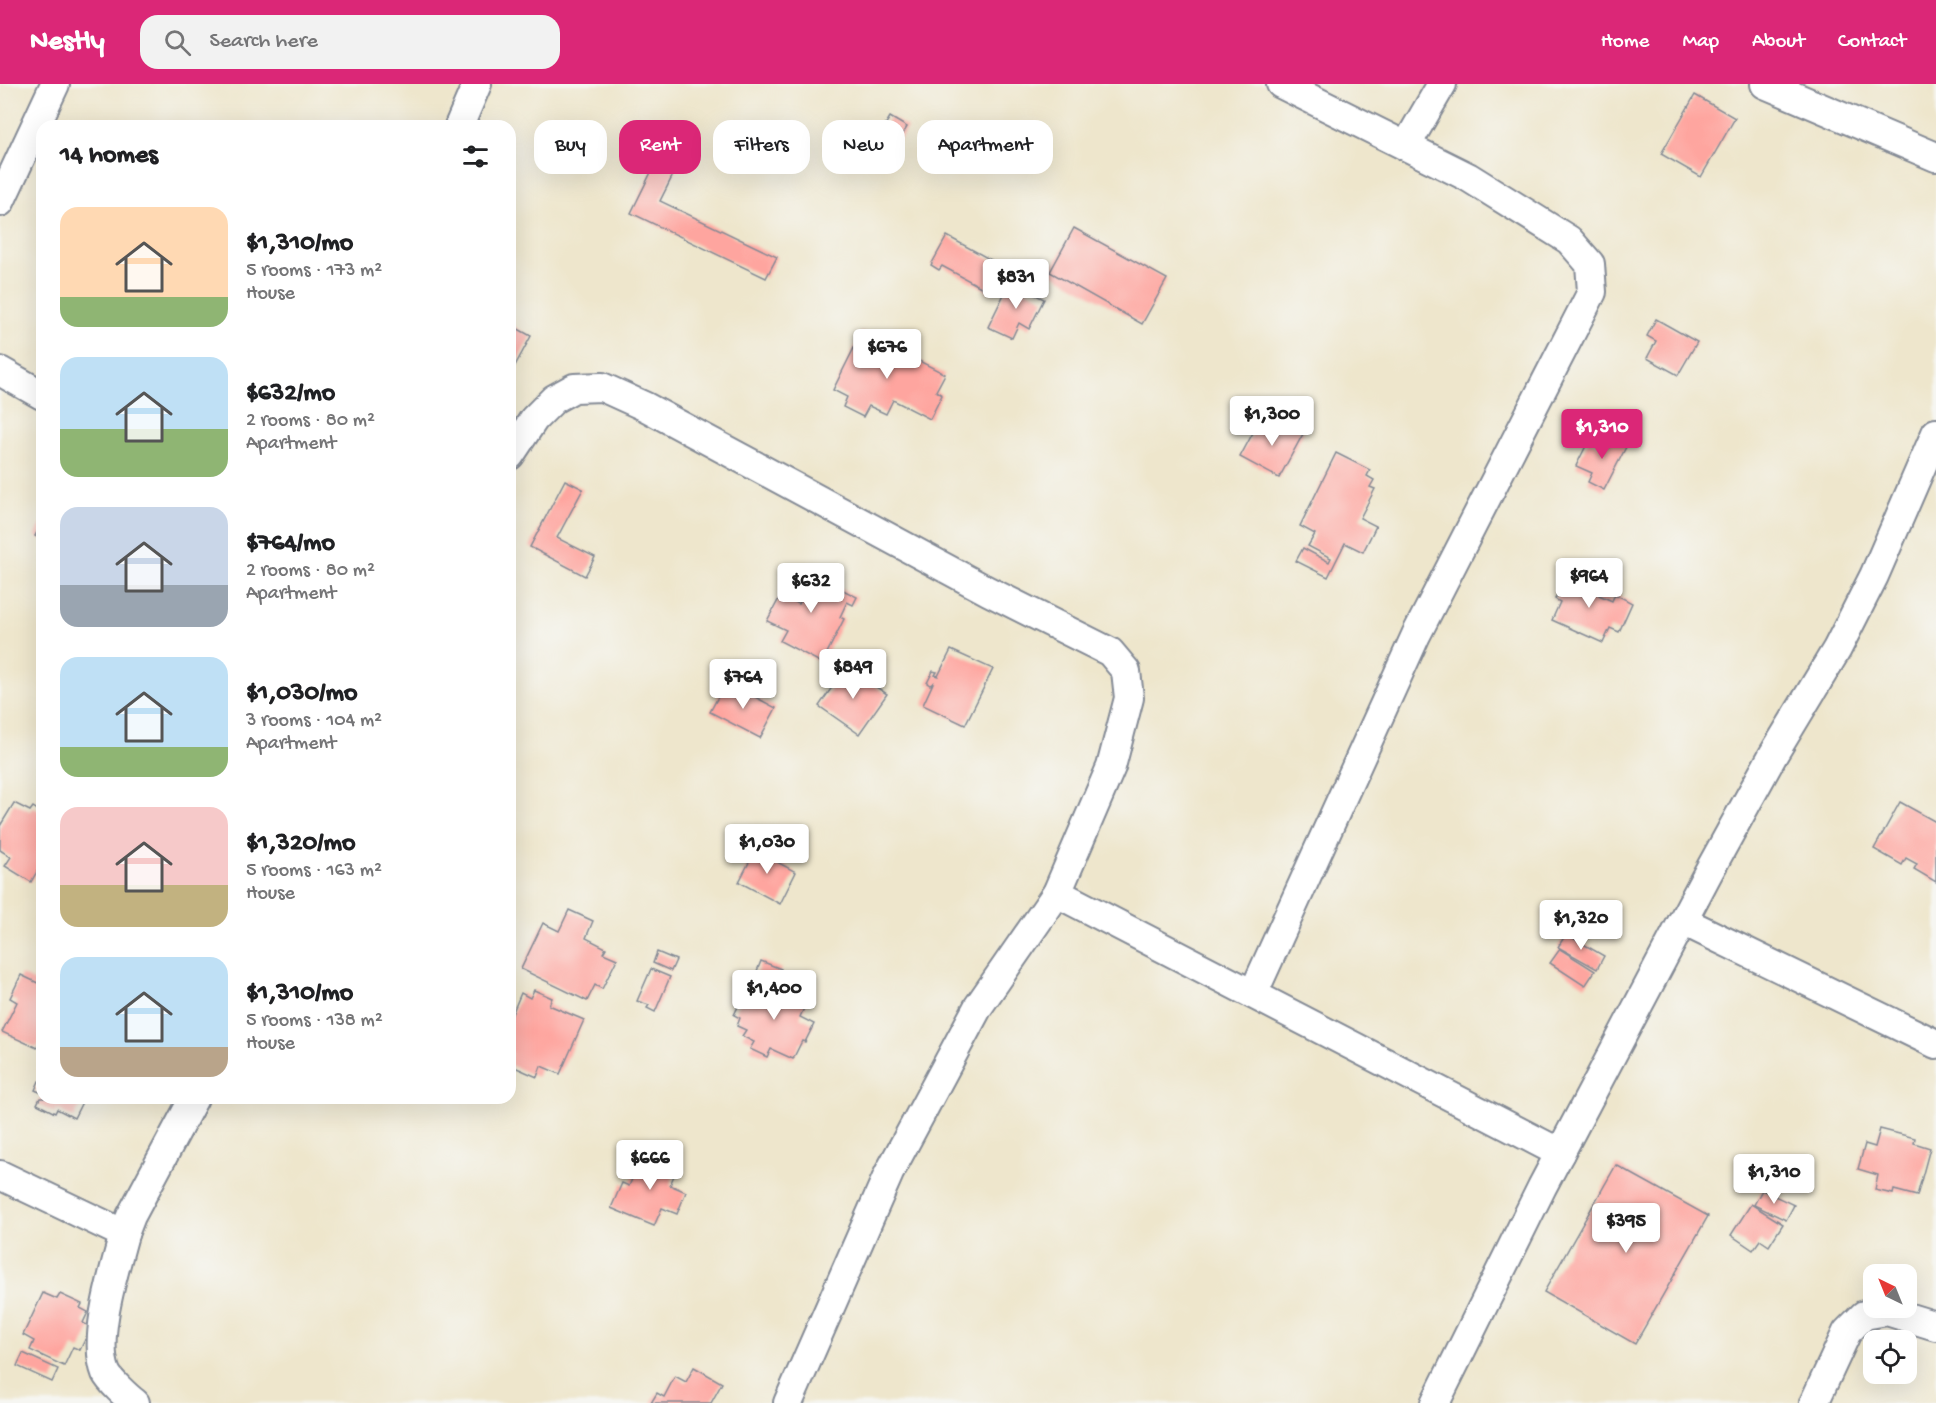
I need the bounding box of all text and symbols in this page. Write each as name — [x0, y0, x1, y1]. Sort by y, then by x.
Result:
search box — [140, 15, 560, 69]
text: Nestly — [30, 26, 104, 59]
icon: search — [161, 26, 194, 59]
text: Search here — [209, 29, 318, 55]
text: Home — [1601, 30, 1649, 55]
text: Map — [1682, 30, 1719, 55]
text: About — [1752, 30, 1805, 55]
text: Contact — [1838, 30, 1906, 55]
chip: Buy — [534, 120, 607, 174]
chip: Rent — [619, 120, 701, 174]
chip: Filters — [713, 120, 810, 174]
chip: New — [822, 120, 905, 174]
chip: Apartment — [917, 120, 1053, 174]
icon: filters — [459, 140, 492, 173]
text: 14 homes — [60, 141, 158, 172]
text: $1,310/mo — [246, 229, 353, 260]
icon: home — [108, 231, 180, 303]
pin: $831 — [980, 259, 1052, 310]
text: 5 rooms · 173 m² — [246, 260, 382, 283]
text: $831 — [997, 267, 1035, 290]
text: House — [246, 283, 295, 306]
pin: $676 — [851, 329, 923, 380]
text: $676 — [867, 337, 907, 360]
text: $632/mo — [246, 379, 335, 410]
icon: home — [108, 381, 180, 453]
pin: $1,300 — [1223, 396, 1321, 447]
text: $1,300 — [1244, 404, 1300, 427]
pin: $1,310 — [1553, 409, 1651, 460]
text: 2 rooms · 80 m² — [246, 410, 375, 433]
text: $1,310 — [1575, 417, 1629, 440]
text: Apartment — [246, 433, 336, 456]
text: $764/mo — [246, 529, 335, 560]
icon: home — [108, 531, 180, 603]
pin: $964 — [1553, 558, 1625, 609]
text: 2 rooms · 80 m² — [246, 560, 375, 583]
pin: $632 — [775, 563, 847, 614]
text: $964 — [1570, 566, 1608, 589]
text: $632 — [791, 571, 831, 594]
text: Apartment — [246, 583, 336, 606]
pin: $849 — [817, 649, 889, 700]
text: $849 — [833, 657, 873, 680]
pin: $764 — [707, 659, 779, 710]
text: $764 — [724, 667, 762, 690]
text: $1,030/mo — [246, 679, 358, 710]
icon: home — [108, 681, 180, 753]
text: 3 rooms · 104 m² — [246, 710, 382, 733]
text: Apartment — [246, 733, 336, 756]
pin: $1,030 — [718, 824, 816, 875]
text: $1,320/mo — [246, 829, 356, 860]
icon: home — [108, 831, 180, 903]
text: $1,030 — [739, 832, 795, 855]
text: 5 rooms · 163 m² — [246, 860, 382, 883]
text: House — [246, 883, 295, 906]
pin: $1,320 — [1532, 900, 1630, 951]
text: $1,320 — [1554, 908, 1608, 931]
pin: $1,400 — [725, 970, 823, 1021]
text: $1,400 — [746, 978, 802, 1001]
text: $1,310/mo — [246, 979, 353, 1010]
icon: home — [108, 981, 180, 1053]
text: 5 rooms · 138 m² — [246, 1010, 383, 1033]
text: House — [246, 1033, 295, 1056]
pin: $666 — [614, 1140, 686, 1191]
text: $666 — [630, 1148, 670, 1171]
pin: $1,310 — [1725, 1154, 1823, 1205]
text: $1,310 — [1747, 1162, 1801, 1185]
pin: $395 — [1590, 1203, 1662, 1254]
text: $395 — [1606, 1211, 1646, 1234]
north arrow — [1863, 1264, 1917, 1318]
map controls — [1863, 1264, 1917, 1384]
button: locate — [1863, 1330, 1917, 1384]

